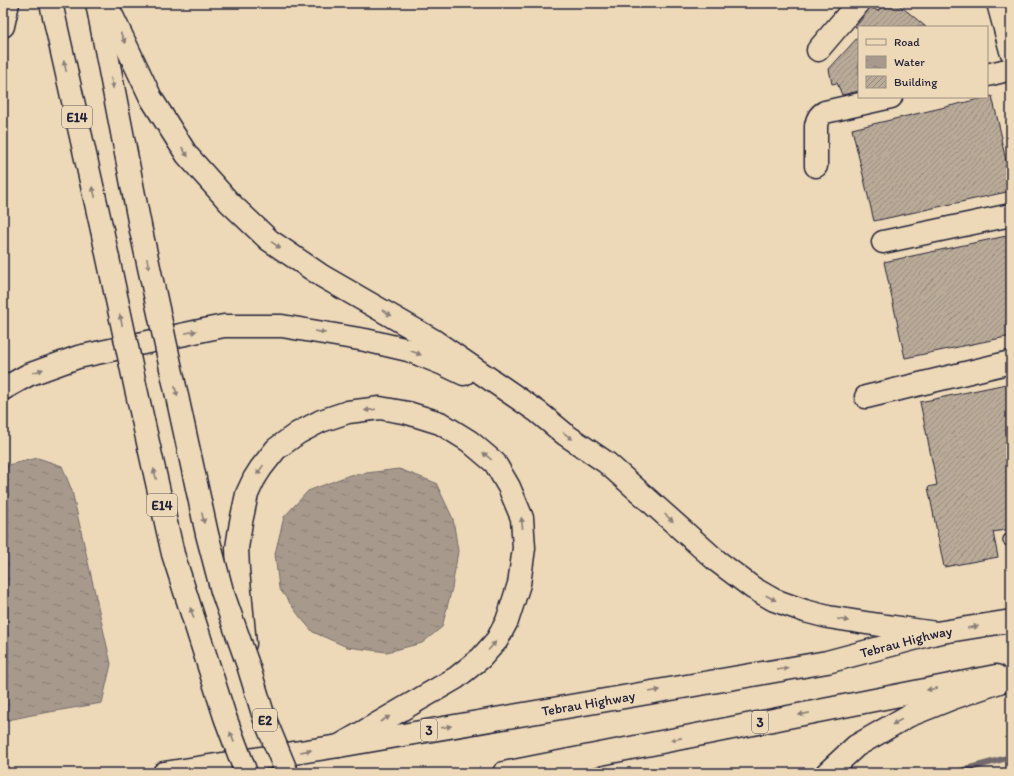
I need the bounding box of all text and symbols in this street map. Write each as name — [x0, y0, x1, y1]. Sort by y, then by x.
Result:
legend — [858, 26, 988, 98]
one-way arrow — [120, 33, 126, 44]
text: Road — [894, 35, 920, 49]
text: Water — [894, 55, 925, 69]
one-way arrow — [62, 59, 68, 72]
text: Building — [894, 75, 938, 89]
one-way arrow — [109, 76, 115, 89]
road number: E14 — [62, 106, 92, 128]
one-way arrow — [181, 147, 189, 157]
one-way arrow — [90, 186, 96, 198]
one-way arrow — [270, 241, 282, 248]
one-way arrow — [145, 258, 151, 270]
one-way arrow — [381, 309, 392, 316]
one-way arrow — [118, 313, 124, 326]
one-way arrow — [184, 329, 197, 335]
one-way arrow — [313, 329, 326, 335]
one-way arrow — [410, 351, 422, 357]
one-way arrow — [32, 368, 44, 374]
one-way arrow — [173, 385, 179, 397]
one-way arrow — [364, 407, 376, 413]
one-way arrow — [563, 432, 574, 440]
one-way arrow — [481, 452, 492, 461]
one-way arrow — [256, 465, 264, 476]
one-way arrow — [152, 468, 158, 480]
road number: E14 — [147, 494, 177, 516]
one-way arrow — [201, 512, 207, 524]
one-way arrow — [665, 513, 674, 522]
one-way arrow — [519, 517, 526, 529]
one-way arrow — [765, 595, 777, 601]
one-way arrow — [189, 607, 195, 619]
one-way arrow — [837, 617, 849, 623]
street label: Tebrau Highway — [858, 622, 954, 661]
one-way arrow — [967, 624, 979, 630]
one-way arrow — [487, 641, 496, 652]
one-way arrow — [777, 666, 789, 672]
one-way arrow — [925, 686, 938, 692]
street label: Tebrau Highway — [540, 687, 637, 719]
one-way arrow — [649, 688, 661, 694]
road number: E2 — [253, 709, 277, 731]
road number: 3 — [752, 711, 768, 733]
one-way arrow — [798, 711, 810, 717]
one-way arrow — [379, 716, 391, 723]
road number: 3 — [421, 719, 437, 741]
one-way arrow — [891, 719, 902, 726]
one-way arrow — [440, 724, 453, 730]
one-way arrow — [228, 730, 234, 742]
one-way arrow — [670, 736, 683, 742]
one-way arrow — [300, 748, 313, 754]

